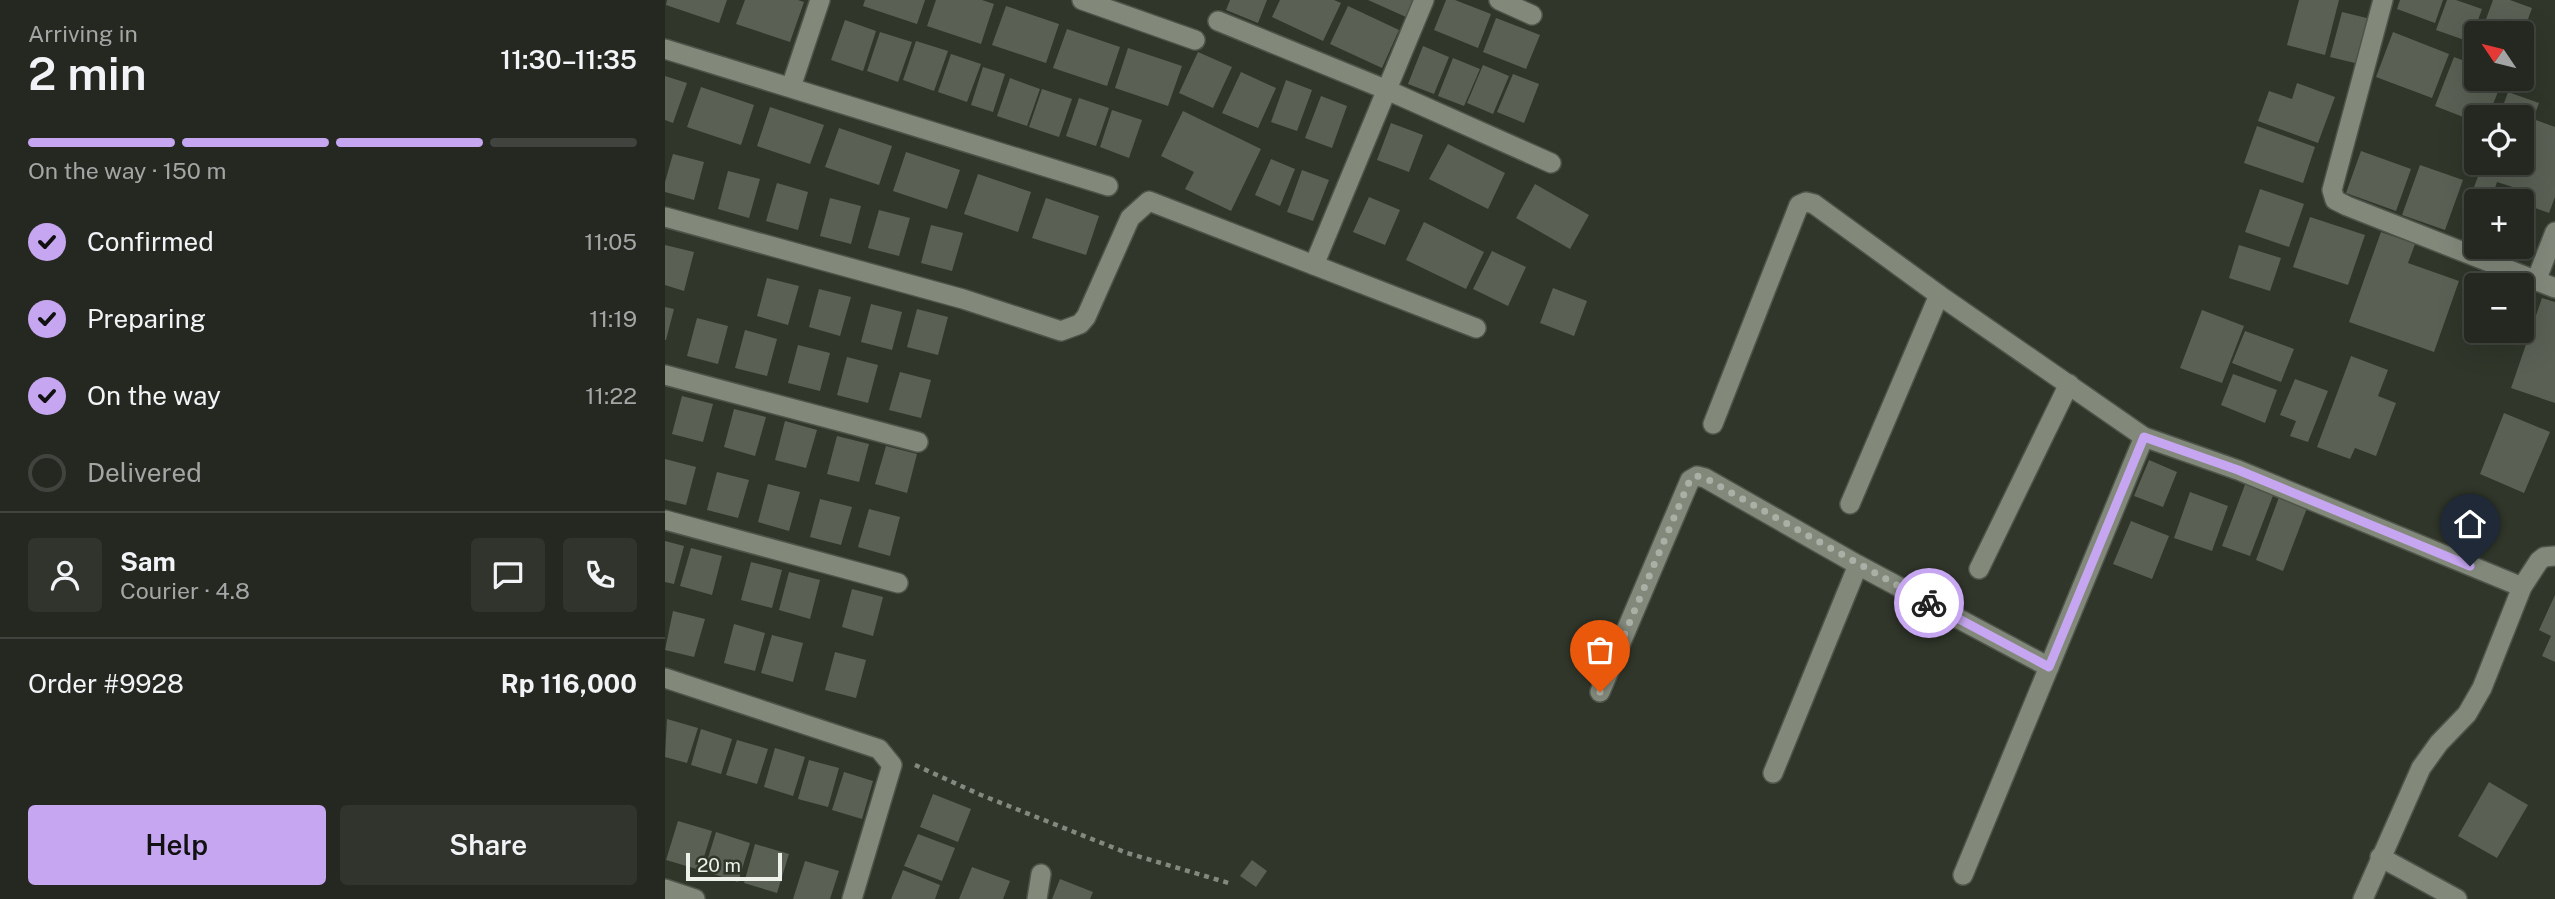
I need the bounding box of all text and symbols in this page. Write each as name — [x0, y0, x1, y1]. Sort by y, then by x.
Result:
text: Arriving in — [28, 20, 138, 47]
north arrow — [2464, 21, 2534, 91]
map controls — [2464, 21, 2534, 343]
text: 11:30–11:35 — [500, 44, 637, 75]
text: 2 min — [28, 46, 147, 100]
button: locate — [2464, 105, 2534, 175]
text: On the way · 150 m — [28, 157, 226, 184]
button: + — [2464, 189, 2534, 259]
icon: check — [28, 223, 66, 261]
text: Confirmed — [87, 226, 214, 257]
text: 11:05 — [584, 228, 637, 255]
button: − — [2464, 273, 2534, 343]
icon: check — [28, 300, 66, 338]
text: Preparing — [87, 303, 206, 334]
text: 11:19 — [589, 305, 637, 332]
icon: check — [28, 377, 66, 415]
text: On the way — [87, 380, 221, 411]
text: 11:22 — [585, 382, 637, 409]
text: Delivered — [87, 457, 202, 488]
pin — [2440, 494, 2500, 566]
icon: home — [2451, 505, 2489, 543]
button: person — [28, 538, 102, 612]
button: chat — [471, 538, 545, 612]
button: phone — [563, 538, 637, 612]
text: Sam — [120, 546, 176, 577]
courier — [1894, 568, 1964, 638]
text: Courier · 4.8 — [120, 577, 250, 604]
icon: bike — [1910, 584, 1948, 622]
pin — [1570, 620, 1630, 692]
icon: bag — [1581, 631, 1619, 669]
text: Order #9928 — [28, 668, 184, 699]
text: Rp 116,000 — [501, 668, 637, 699]
button: Help — [28, 805, 326, 885]
button: Share — [340, 805, 637, 885]
scale bar — [686, 850, 782, 882]
text: 20 m — [697, 854, 741, 876]

